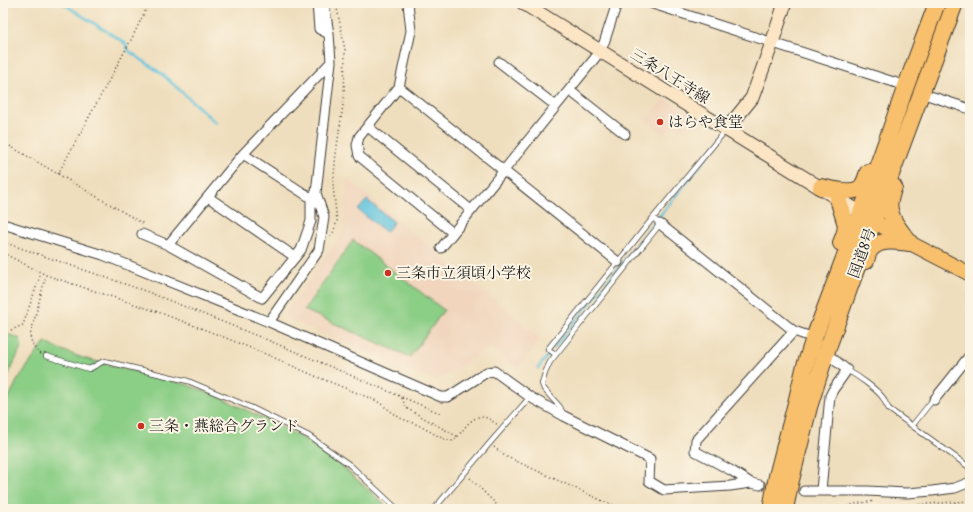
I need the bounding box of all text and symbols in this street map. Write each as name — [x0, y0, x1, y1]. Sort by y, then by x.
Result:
street label: 三条八王寺線 — [627, 45, 713, 108]
place label: はらや食堂 — [668, 113, 743, 132]
marker: はらや食堂 — [655, 117, 665, 127]
street label: 国道8号 — [845, 225, 880, 281]
place label: 三条市立須頃小学校 — [396, 264, 531, 283]
marker: 三条市立須頃小学校 — [383, 268, 393, 278]
place label: 三条・燕総合グランド — [149, 417, 299, 436]
marker: 三条・燕総合グランド — [136, 421, 146, 431]

